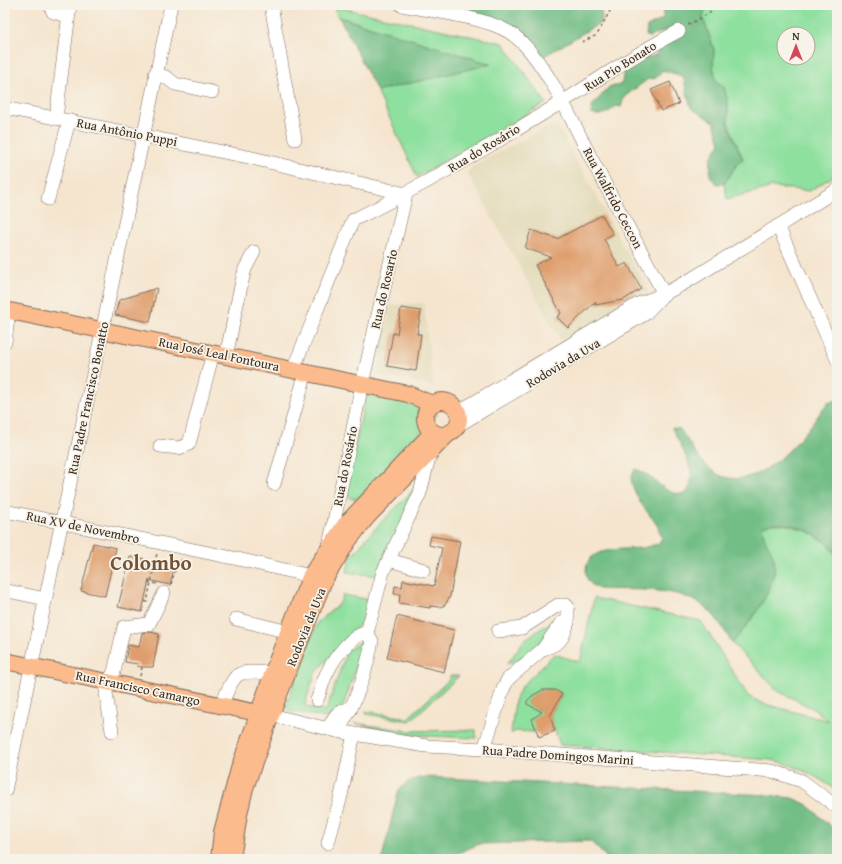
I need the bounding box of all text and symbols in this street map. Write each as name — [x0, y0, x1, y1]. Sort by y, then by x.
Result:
north arrow — [776, 26, 816, 66]
text: N — [792, 28, 800, 44]
street label: Rua Pio Bonato — [580, 36, 660, 96]
street label: Rua Antônio Puppi — [75, 113, 179, 151]
street label: Rua do Rosário — [444, 119, 524, 177]
street label: Rua Walfrido Ceccon — [578, 144, 648, 253]
street label: Rua do Rosario — [366, 247, 402, 331]
street label: Rua Padre Francisco Bonatto — [63, 319, 114, 476]
street label: Rua José Leal Fontoura — [157, 332, 282, 376]
street label: Rodovia da Uva — [522, 333, 604, 393]
street label: Rua do Rosário — [328, 424, 362, 508]
street label: Rua XV de Novembro — [25, 506, 142, 548]
district label: Colombo — [110, 547, 192, 578]
street label: Rodovia da Uva — [282, 584, 331, 669]
street label: Rua Francisco Camargo — [74, 666, 202, 711]
street label: Rua Padre Domingos Marini — [482, 740, 635, 770]

